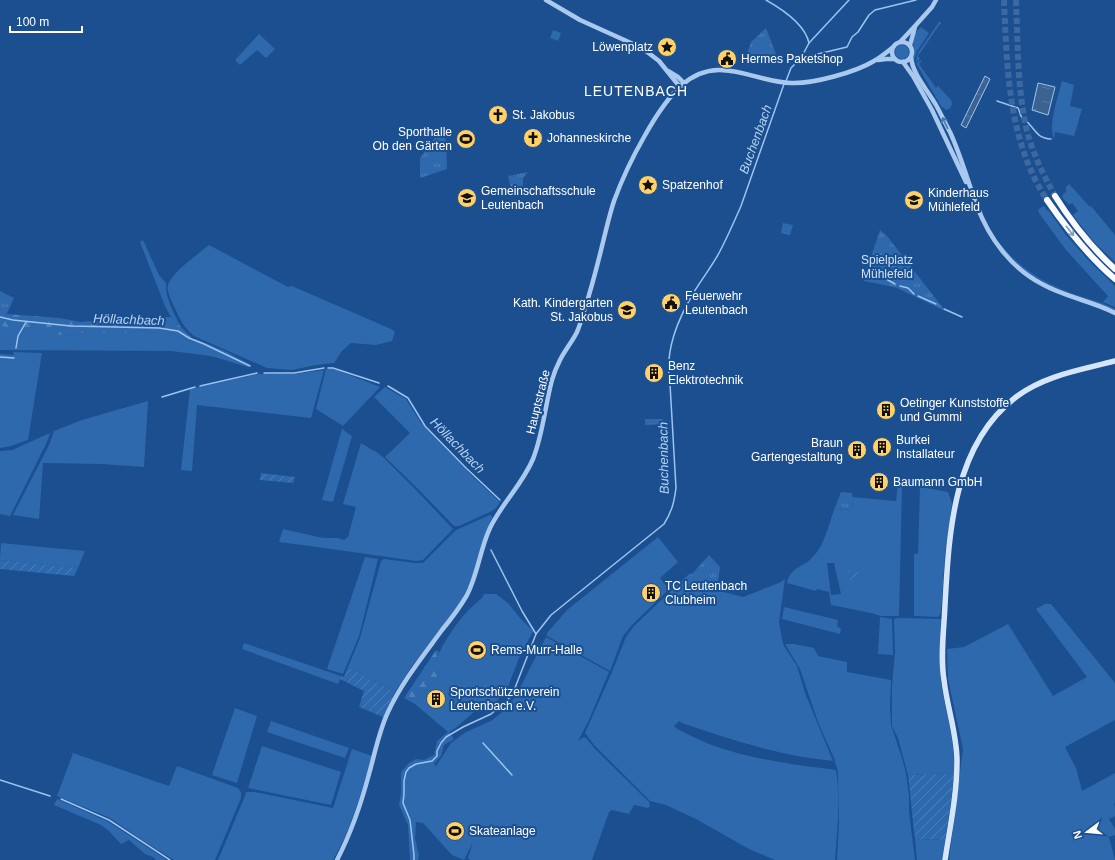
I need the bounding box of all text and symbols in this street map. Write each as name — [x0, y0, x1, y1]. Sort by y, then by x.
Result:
scale bar — [10, 8, 82, 34]
text: 100 m — [16, 15, 49, 29]
place icon: Löwenplatz — [656, 36, 678, 58]
place label: Löwenplatz — [592, 40, 653, 54]
public building icon: Hermes Paketshop — [716, 48, 738, 70]
place label: Hermes Paketshop — [741, 52, 843, 66]
district label: LEUTENBACH — [584, 83, 688, 99]
water label: Buchenbach — [736, 103, 775, 176]
church icon: St. Jakobus — [487, 104, 509, 126]
place label: St. Jakobus — [512, 108, 575, 122]
one-way arrow — [941, 117, 948, 129]
place label: Sporthalle Ob den Gärten — [373, 125, 452, 153]
church icon: Johanneskirche — [522, 127, 544, 149]
sports icon: Sporthalle Ob den Gärten — [455, 128, 477, 150]
place label: Johanneskirche — [547, 131, 631, 145]
place icon: Spatzenhof — [637, 174, 659, 196]
place label: Spatzenhof — [662, 178, 723, 192]
place label: Gemeinschaftsschule Leutenbach — [481, 184, 596, 212]
place label: Kinderhaus Mühlefeld — [928, 186, 989, 214]
school or university icon: Gemeinschaftsschule Leutenbach — [456, 187, 478, 209]
school or university icon: Kinderhaus Mühlefeld — [903, 189, 925, 211]
one-way arrow — [1065, 226, 1074, 237]
park label: Spielplatz Mühlefeld — [861, 253, 913, 281]
place label: Feuerwehr Leutenbach — [685, 289, 748, 317]
public building icon: Feuerwehr Leutenbach — [660, 292, 682, 314]
place label: Kath. Kindergarten St. Jakobus — [513, 296, 613, 324]
school or university icon: Kath. Kindergarten St. Jakobus — [616, 299, 638, 321]
water label: Höllachbach — [93, 311, 165, 328]
place label: Benz Elektrotechnik — [668, 359, 744, 387]
building icon: Benz Elektrotechnik — [643, 362, 665, 384]
street label: Hauptstraße — [523, 368, 553, 436]
place label: Oetinger Kunststoffe und Gummi — [900, 396, 1010, 424]
building icon: Oetinger Kunststoffe und Gummi — [875, 399, 897, 421]
water label: Höllachbach — [427, 414, 488, 476]
water label: Buchenbach — [655, 422, 672, 494]
place label: Burkei Installateur — [896, 433, 955, 461]
place label: Braun Gartengestaltung — [751, 436, 843, 464]
building icon: Burkei Installateur — [871, 436, 893, 458]
building icon: Braun Gartengestaltung — [846, 439, 868, 461]
building icon: Baumann GmbH — [868, 471, 890, 493]
place label: Baumann GmbH — [893, 475, 982, 489]
place label: TC Leutenbach Clubheim — [665, 579, 747, 607]
building icon: TC Leutenbach Clubheim — [640, 582, 662, 604]
sports icon: Rems-Murr-Halle — [466, 639, 488, 661]
place label: Rems-Murr-Halle — [491, 643, 583, 657]
place label: Sportschützenverein Leutenbach e.V. — [450, 685, 559, 713]
building icon: Sportschützenverein Leutenbach e.V. — [425, 688, 447, 710]
north arrow — [1067, 812, 1107, 852]
sports icon: Skateanlage — [444, 820, 466, 842]
place label: Skateanlage — [469, 824, 536, 838]
text: N — [1071, 829, 1084, 840]

